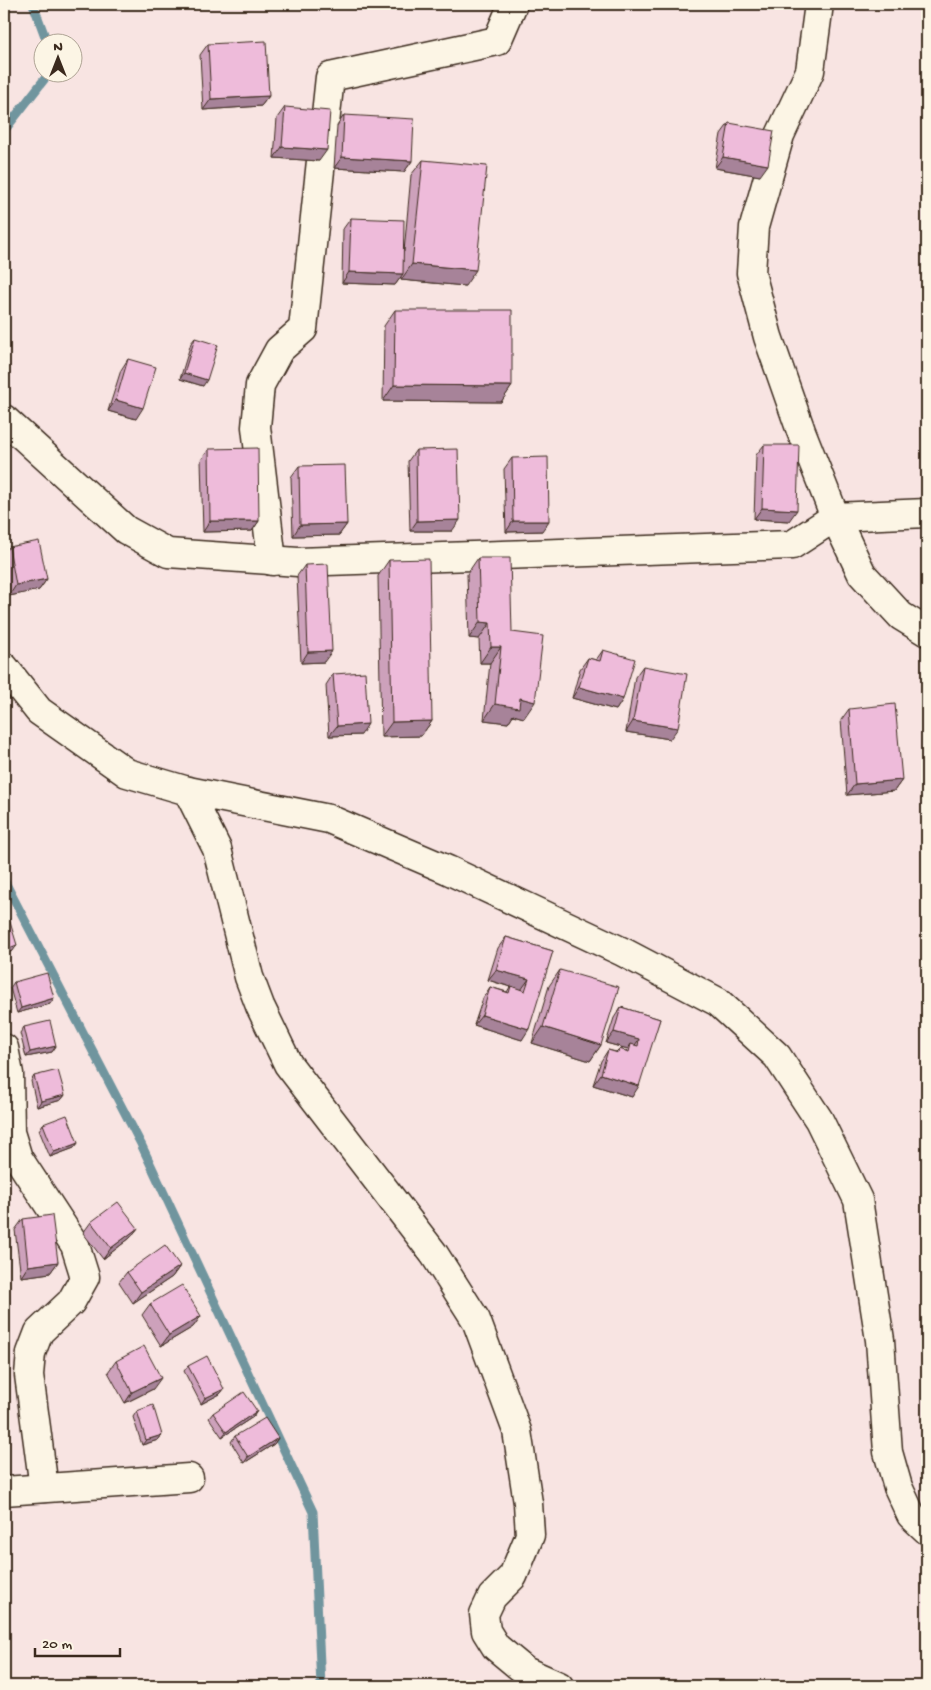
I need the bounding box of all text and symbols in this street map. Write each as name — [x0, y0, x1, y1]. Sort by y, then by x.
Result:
north arrow — [32, 32, 82, 82]
text: N — [53, 39, 63, 56]
scale bar — [35, 1625, 120, 1657]
text: 20 m — [42, 1636, 72, 1654]

